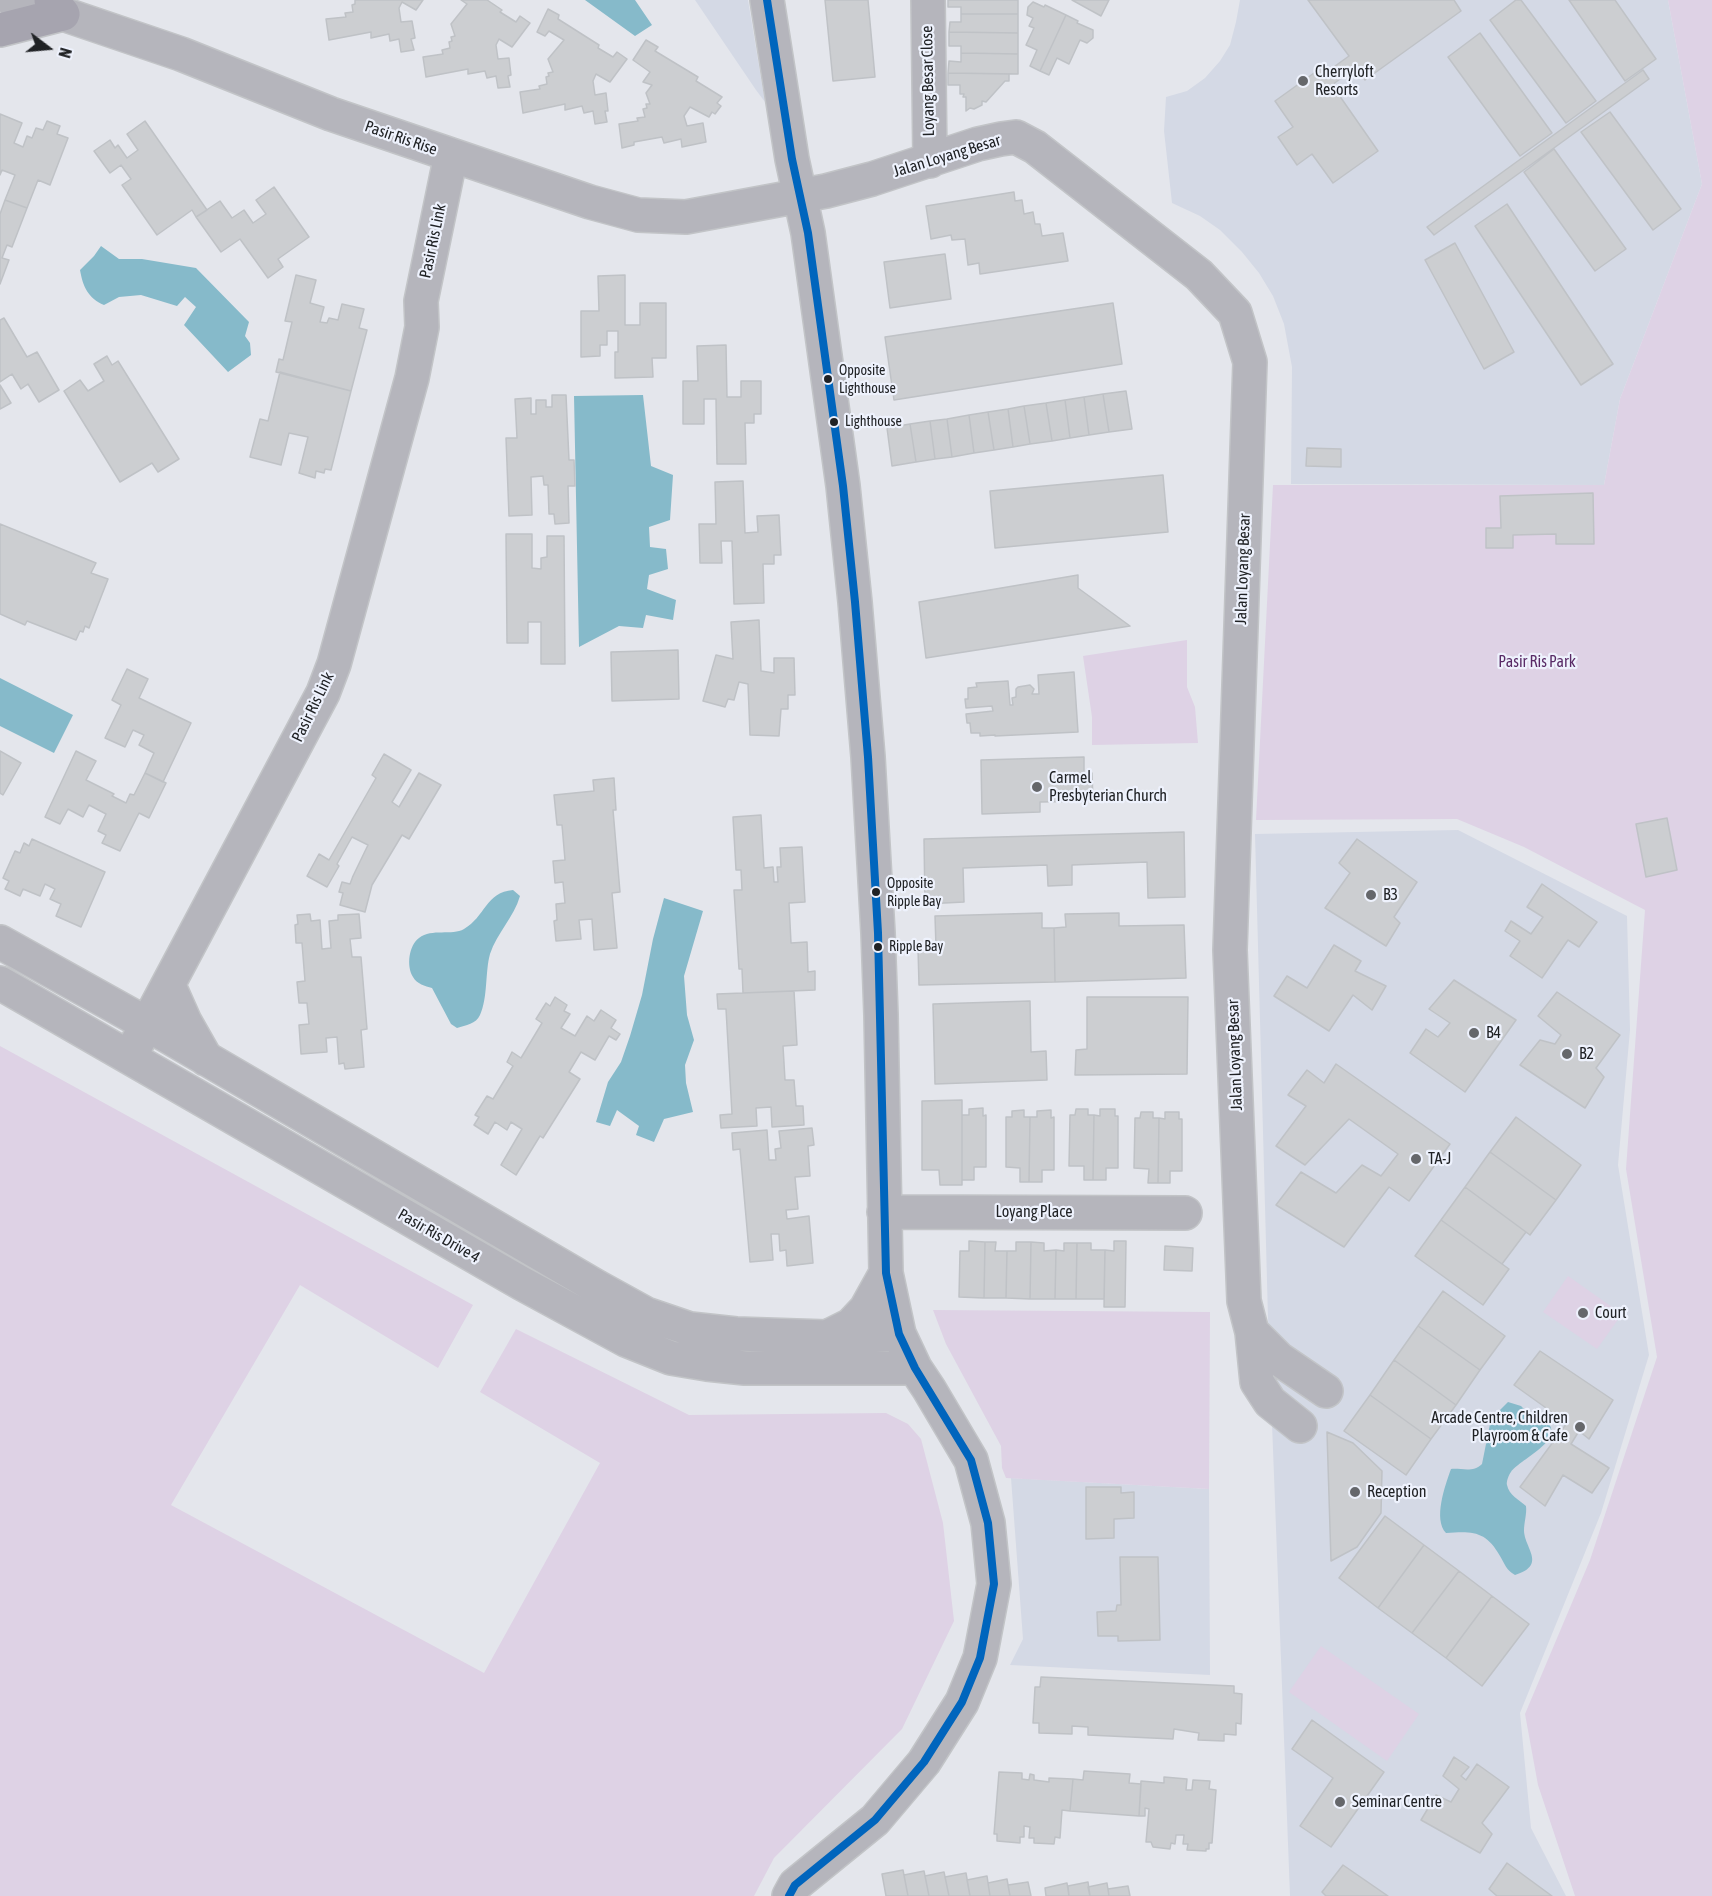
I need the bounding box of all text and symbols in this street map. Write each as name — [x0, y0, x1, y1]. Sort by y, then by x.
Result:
north arrow — [18, 18, 78, 78]
street label: Loyang Besar Close — [917, 25, 939, 137]
text: N — [55, 46, 75, 60]
place label: Cherryloft Resorts — [1315, 62, 1374, 100]
marker: Cherryloft Resorts — [1296, 74, 1310, 88]
street label: Pasir Ris Rise — [362, 117, 440, 159]
street label: Jalan Loyang Besar — [891, 131, 1003, 181]
street label: Pasir Ris Link — [416, 202, 450, 280]
place label: Opposite Lighthouse — [839, 363, 896, 396]
marker: Opposite Lighthouse — [822, 373, 834, 385]
place label: Lighthouse — [845, 414, 902, 430]
marker: Lighthouse — [828, 416, 840, 428]
street label: Jalan Loyang Besar — [1231, 513, 1255, 625]
park label: Pasir Ris Park — [1498, 652, 1576, 672]
street label: Pasir Ris Link — [288, 669, 338, 745]
place label: Carmel Presbyterian Church — [1049, 768, 1167, 806]
marker: Carmel Presbyterian Church — [1030, 780, 1044, 794]
place label: Opposite Ripple Bay — [887, 876, 941, 909]
place label: B3 — [1383, 885, 1398, 905]
marker: Opposite Ripple Bay — [870, 886, 882, 898]
marker: B3 — [1364, 888, 1378, 902]
place label: Ripple Bay — [889, 939, 943, 955]
marker: Ripple Bay — [872, 941, 884, 953]
street label: Jalan Loyang Besar — [1223, 999, 1247, 1111]
place label: B4 — [1486, 1023, 1501, 1043]
marker: B4 — [1467, 1026, 1481, 1040]
place label: B2 — [1579, 1044, 1594, 1064]
marker: B2 — [1560, 1047, 1574, 1061]
place label: TA-J — [1428, 1149, 1451, 1169]
marker: TA-J — [1409, 1152, 1423, 1166]
street label: Loyang Place — [996, 1202, 1072, 1222]
street label: Pasir Ris Drive 4 — [395, 1205, 483, 1267]
place label: Court — [1595, 1303, 1627, 1323]
marker: Court — [1576, 1306, 1590, 1320]
place label: Arcade Centre, Children Playroom & Cafe — [1431, 1408, 1568, 1446]
marker: Arcade Centre, Children Playroom & Cafe — [1573, 1420, 1587, 1434]
place label: Reception — [1367, 1482, 1427, 1502]
marker: Reception — [1348, 1485, 1362, 1499]
place label: Seminar Centre — [1352, 1792, 1442, 1812]
marker: Seminar Centre — [1333, 1795, 1347, 1809]

